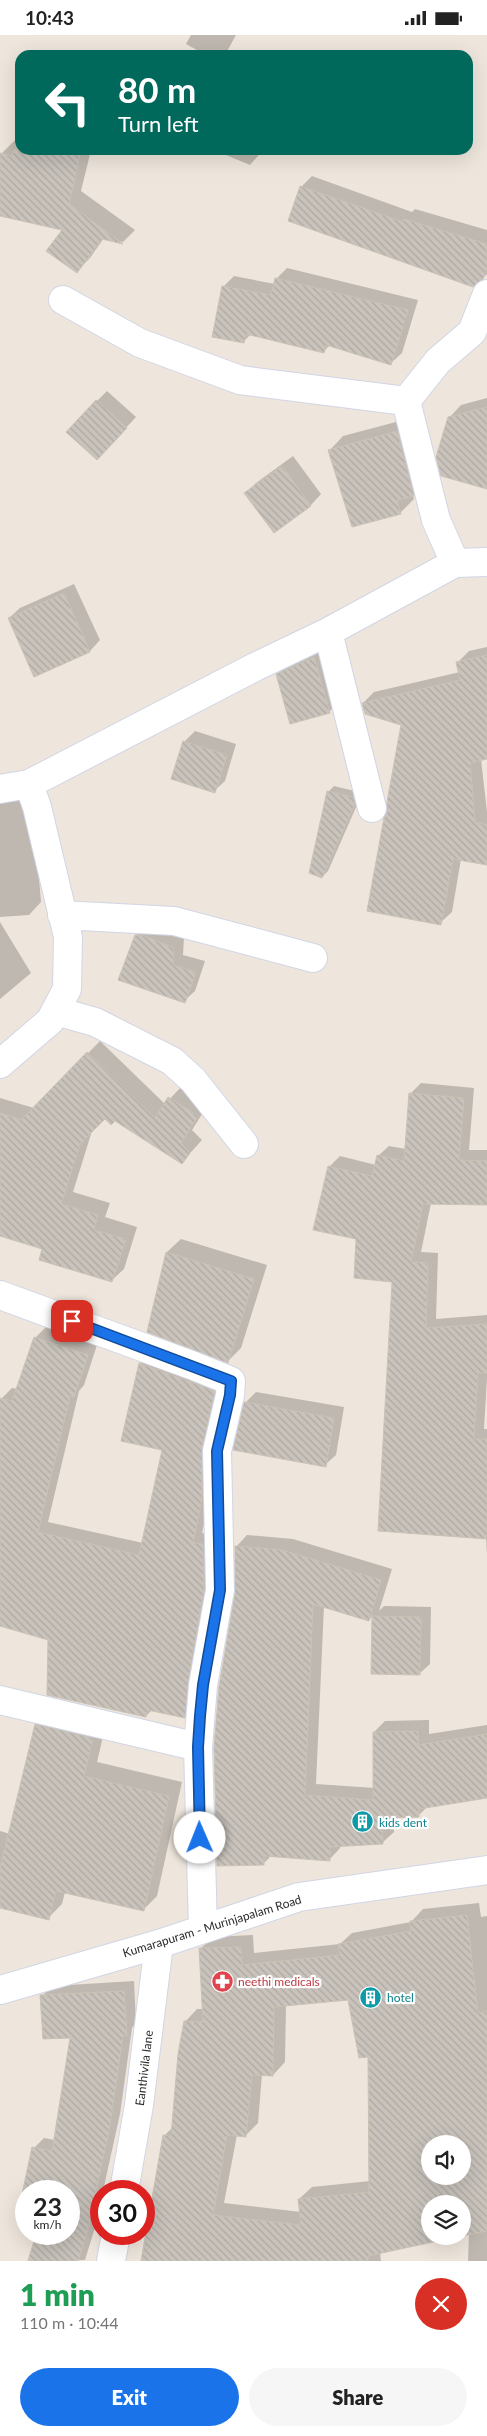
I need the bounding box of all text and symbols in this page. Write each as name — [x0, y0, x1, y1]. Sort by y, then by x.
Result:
text: 10:43 — [25, 6, 74, 29]
text: 80 m — [118, 68, 196, 110]
icon: left — [35, 70, 100, 135]
text: Turn left — [118, 110, 199, 137]
pin — [51, 1300, 93, 1342]
icon: arrive — [58, 1307, 86, 1335]
building icon: kids dent — [351, 1810, 375, 1834]
position arrow — [173, 1811, 225, 1863]
place label: kids dent — [379, 1815, 428, 1830]
street label: Kumarapuram - Murinjapalam Road — [121, 1892, 303, 1960]
pharmacy icon: neethi medicals — [210, 1969, 234, 1993]
place label: neethi medicals — [238, 1974, 320, 1989]
building icon: hotel — [359, 1985, 383, 2009]
place label: hotel — [387, 1990, 414, 2005]
street label: Eanthivila lane — [132, 2029, 156, 2107]
map controls — [421, 2135, 471, 2245]
button: sound — [421, 2135, 471, 2185]
speed limit sign: 30 — [90, 2180, 155, 2245]
text: 23 — [33, 2191, 62, 2221]
button: layers — [421, 2195, 471, 2245]
text: km/h — [33, 2217, 62, 2232]
text: 1 min — [20, 2276, 95, 2312]
button: close — [415, 2278, 467, 2330]
text: 110 m · 10:44 — [20, 2313, 119, 2332]
button: Exit — [20, 2368, 239, 2426]
button: Share — [249, 2368, 467, 2426]

